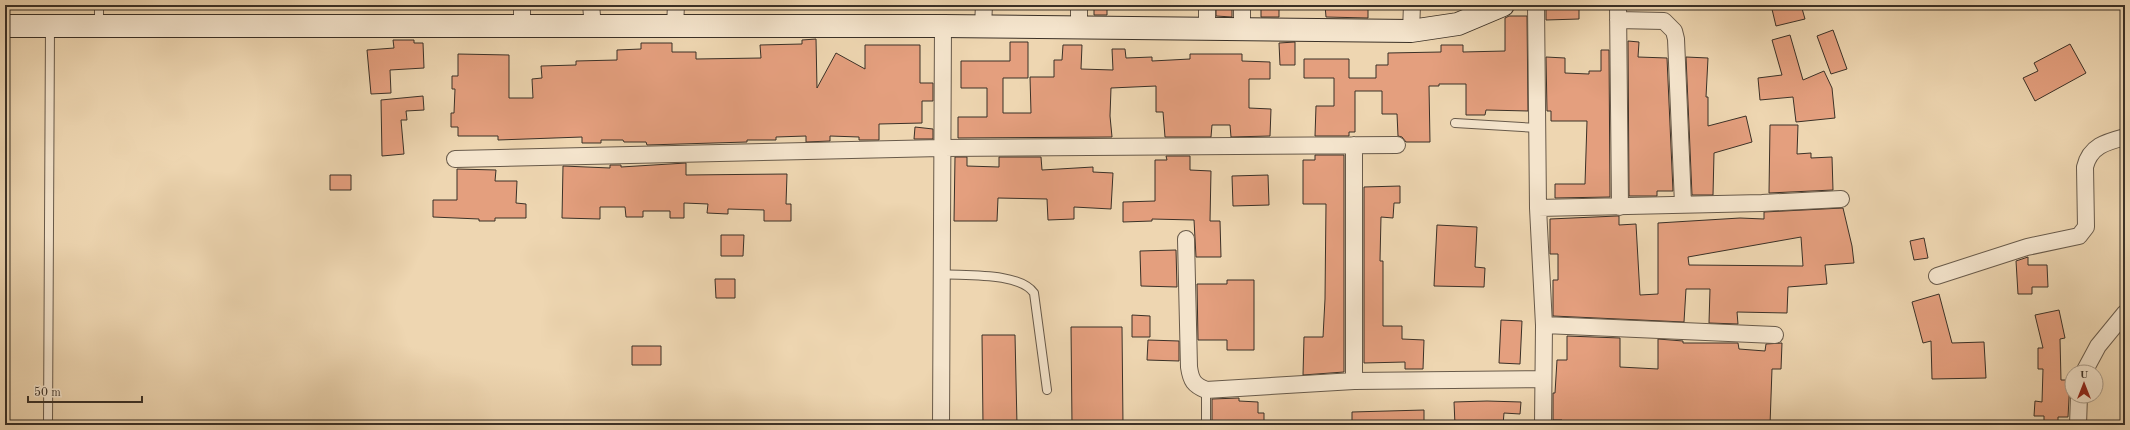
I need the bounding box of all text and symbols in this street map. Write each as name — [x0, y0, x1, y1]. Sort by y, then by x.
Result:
north arrow — [2064, 364, 2104, 404]
text: U — [2080, 370, 2089, 381]
scale bar — [28, 378, 142, 404]
text: 50 m — [34, 386, 61, 399]

